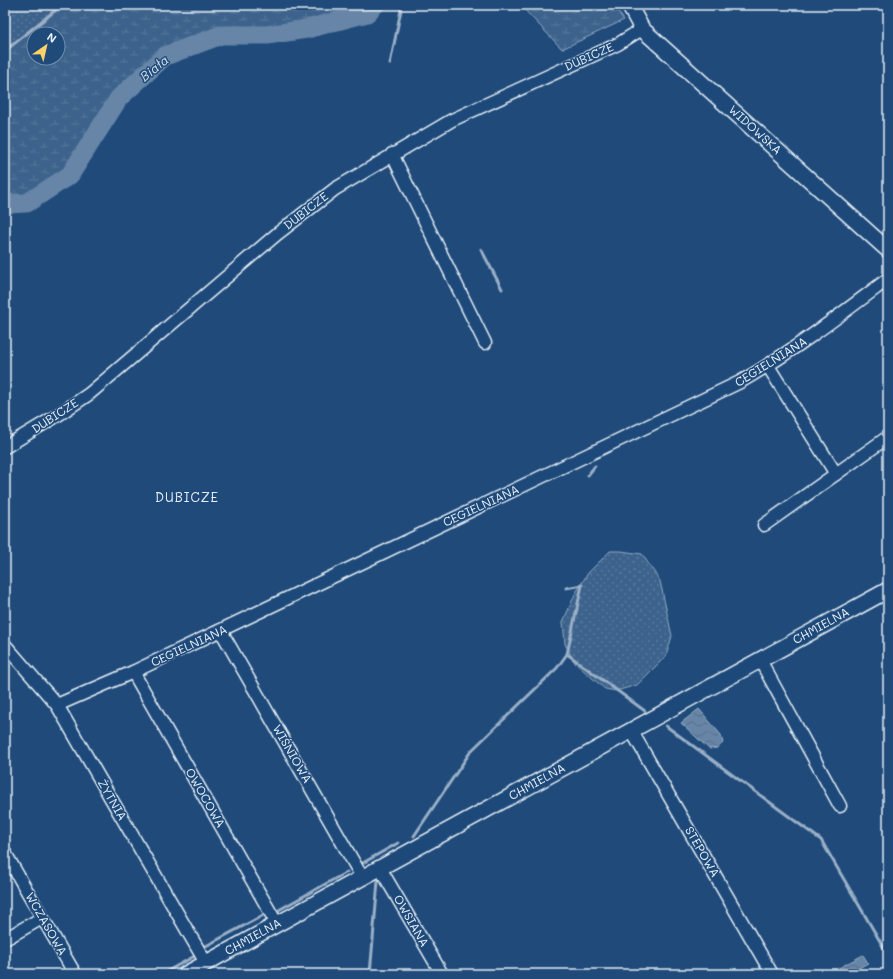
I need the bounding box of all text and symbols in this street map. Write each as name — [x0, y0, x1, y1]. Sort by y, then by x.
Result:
north arrow — [26, 26, 66, 66]
text: N — [44, 29, 60, 46]
street label: DUBICZE — [561, 38, 616, 74]
water label: Biała — [136, 51, 172, 84]
street label: WIDOWSKA — [726, 101, 786, 157]
street label: DUBICZE — [280, 188, 331, 233]
street label: CEGIELNIANA — [731, 333, 810, 390]
street label: DUBICZE — [28, 394, 81, 436]
street label: CEGIELNIANA — [440, 480, 521, 530]
district label: DUBICZE — [155, 488, 219, 505]
street label: CHMIELNA — [789, 603, 852, 647]
street label: CEGIELNIANA — [148, 620, 229, 670]
street label: WIŚNIOWA — [270, 721, 316, 786]
street label: CHMIELNA — [505, 759, 568, 803]
street label: OWOCOWA — [182, 765, 229, 830]
street label: ŻYTNIA — [95, 776, 131, 823]
street label: STEPOWA — [682, 823, 724, 880]
street label: WCZASOWA — [22, 889, 71, 958]
street label: OWSIANA — [391, 892, 433, 949]
street label: CHMIELNA — [221, 914, 284, 958]

